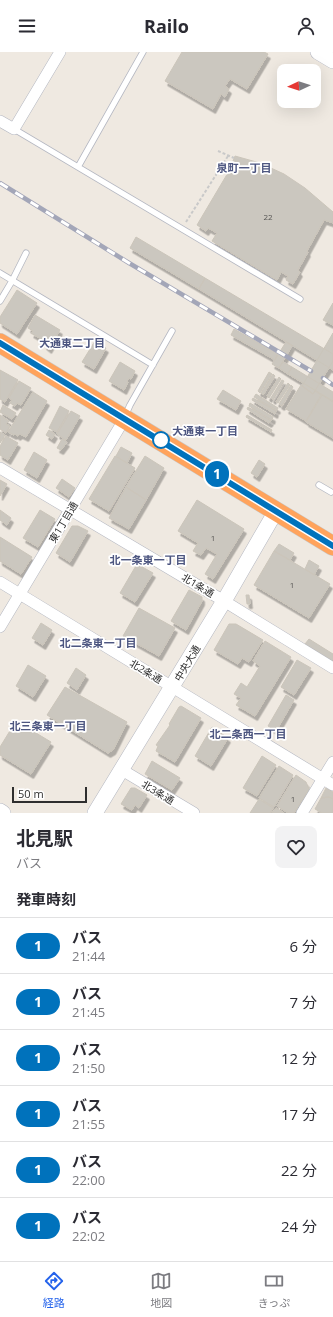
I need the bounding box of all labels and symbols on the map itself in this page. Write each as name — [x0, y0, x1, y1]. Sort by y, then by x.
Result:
north arrow — [277, 64, 321, 108]
district label: 泉町一丁目 — [217, 160, 272, 175]
house number: 22 — [263, 211, 273, 222]
district label: 大通東二丁目 — [39, 335, 105, 350]
district label: 大通東一丁目 — [172, 423, 238, 438]
unlabelled marker — [152, 431, 170, 449]
line badge: 1 — [204, 461, 230, 487]
street label: 東1丁目通 — [45, 499, 81, 545]
house number: 1 — [211, 532, 215, 543]
district label: 北一条東一丁目 — [110, 552, 187, 567]
street label: 北1条通 — [179, 570, 217, 600]
house number: 1 — [290, 579, 294, 590]
district label: 北二条東一丁目 — [60, 635, 137, 650]
street label: 中央大通 — [171, 642, 203, 684]
street label: 北2条通 — [127, 656, 165, 686]
district label: 北三条東一丁目 — [10, 718, 87, 733]
district label: 北二条西一丁目 — [210, 726, 287, 741]
street label: 北3条通 — [139, 777, 177, 807]
scale bar — [12, 785, 87, 804]
house number: 1 — [291, 793, 295, 804]

